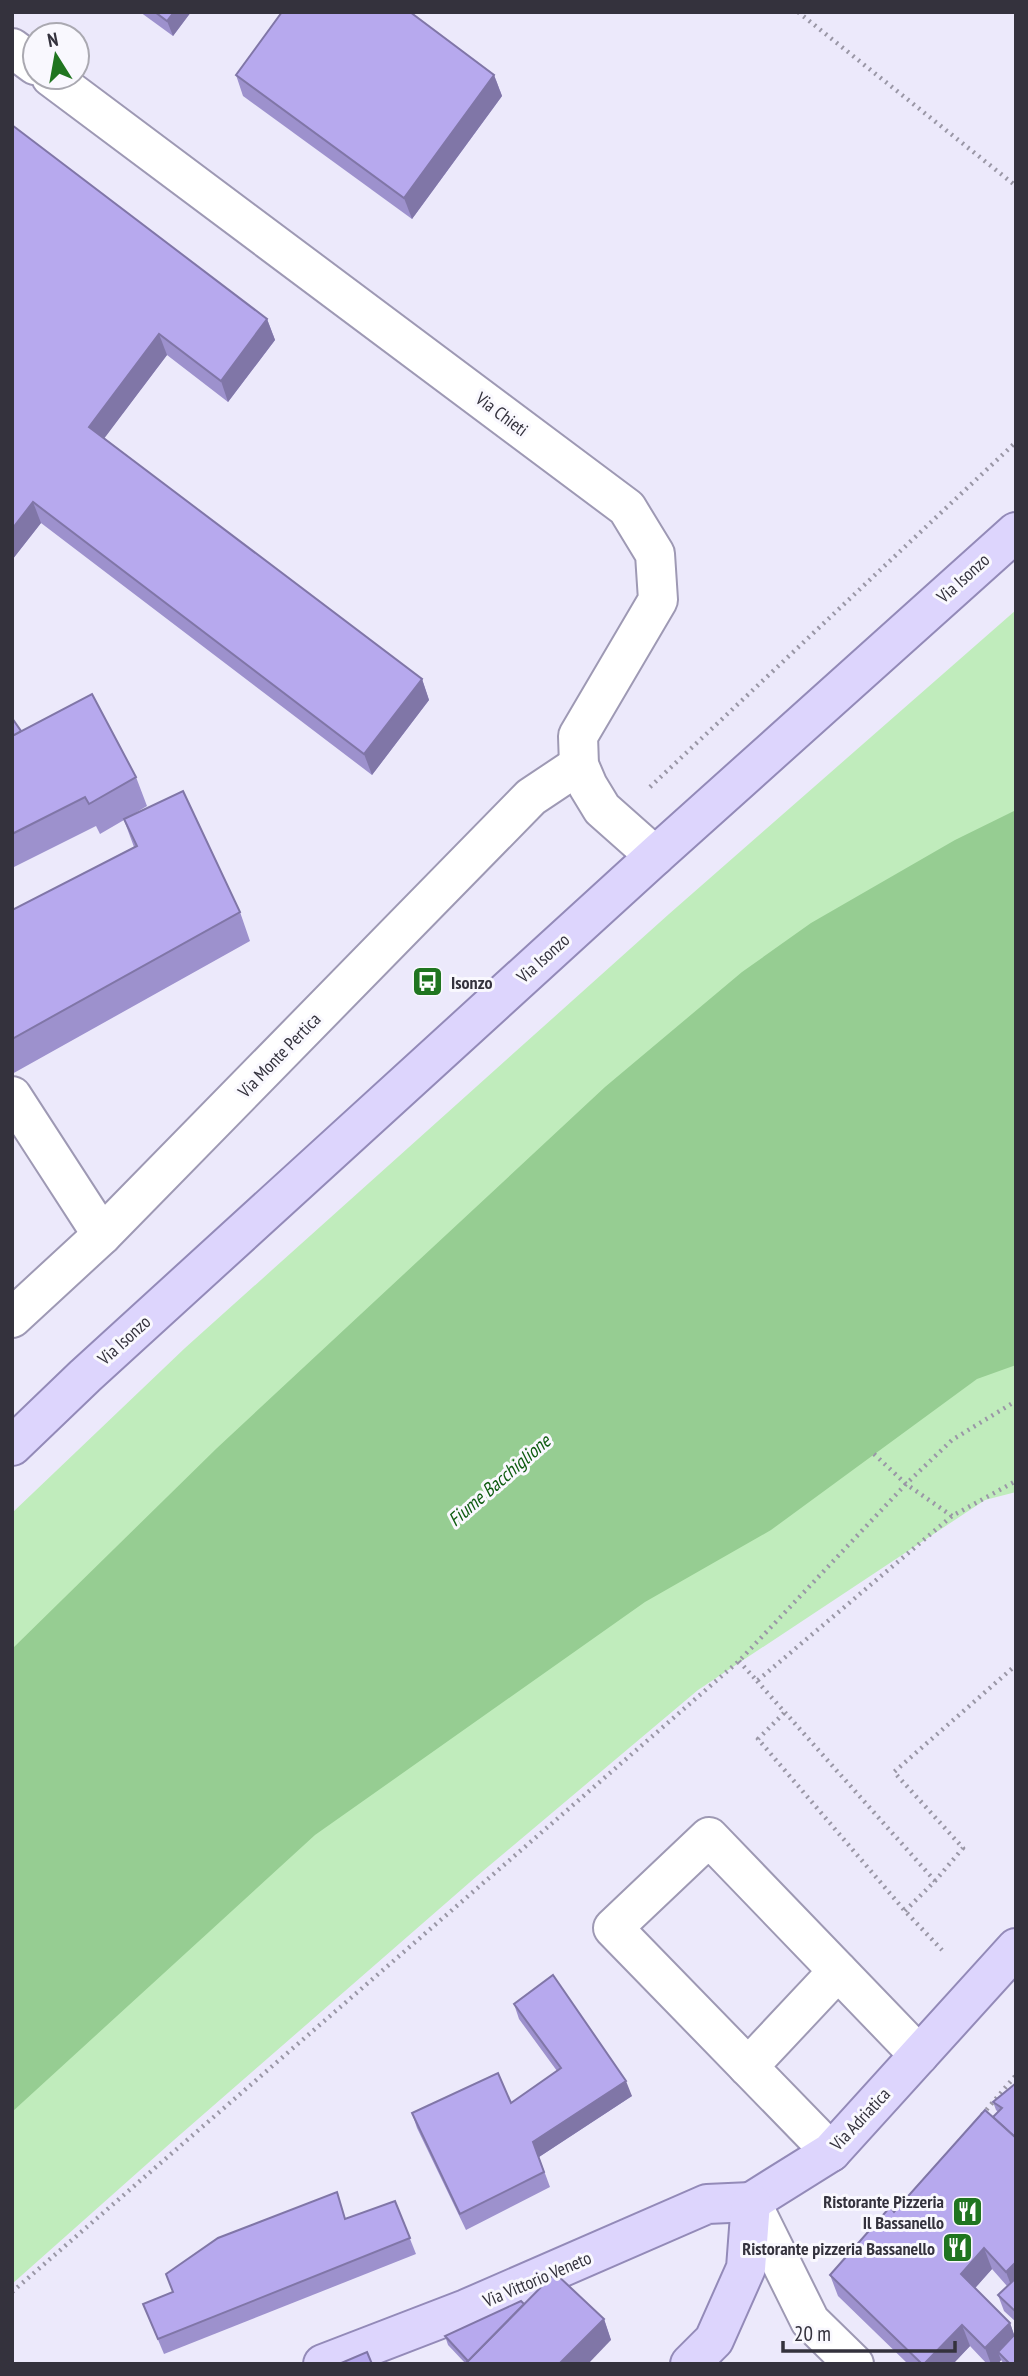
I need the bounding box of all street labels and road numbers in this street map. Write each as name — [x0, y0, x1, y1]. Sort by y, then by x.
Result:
street label: Via Chieti — [470, 386, 533, 441]
street label: Via Isonzo — [931, 548, 994, 608]
street label: Via Isonzo — [511, 928, 574, 988]
street label: Via Monte Pertica — [232, 1008, 325, 1103]
street label: Via Isonzo — [92, 1310, 155, 1370]
street label: Via Adriatica — [824, 2083, 895, 2156]
street label: Via Vittorio Veneto — [478, 2246, 595, 2313]

